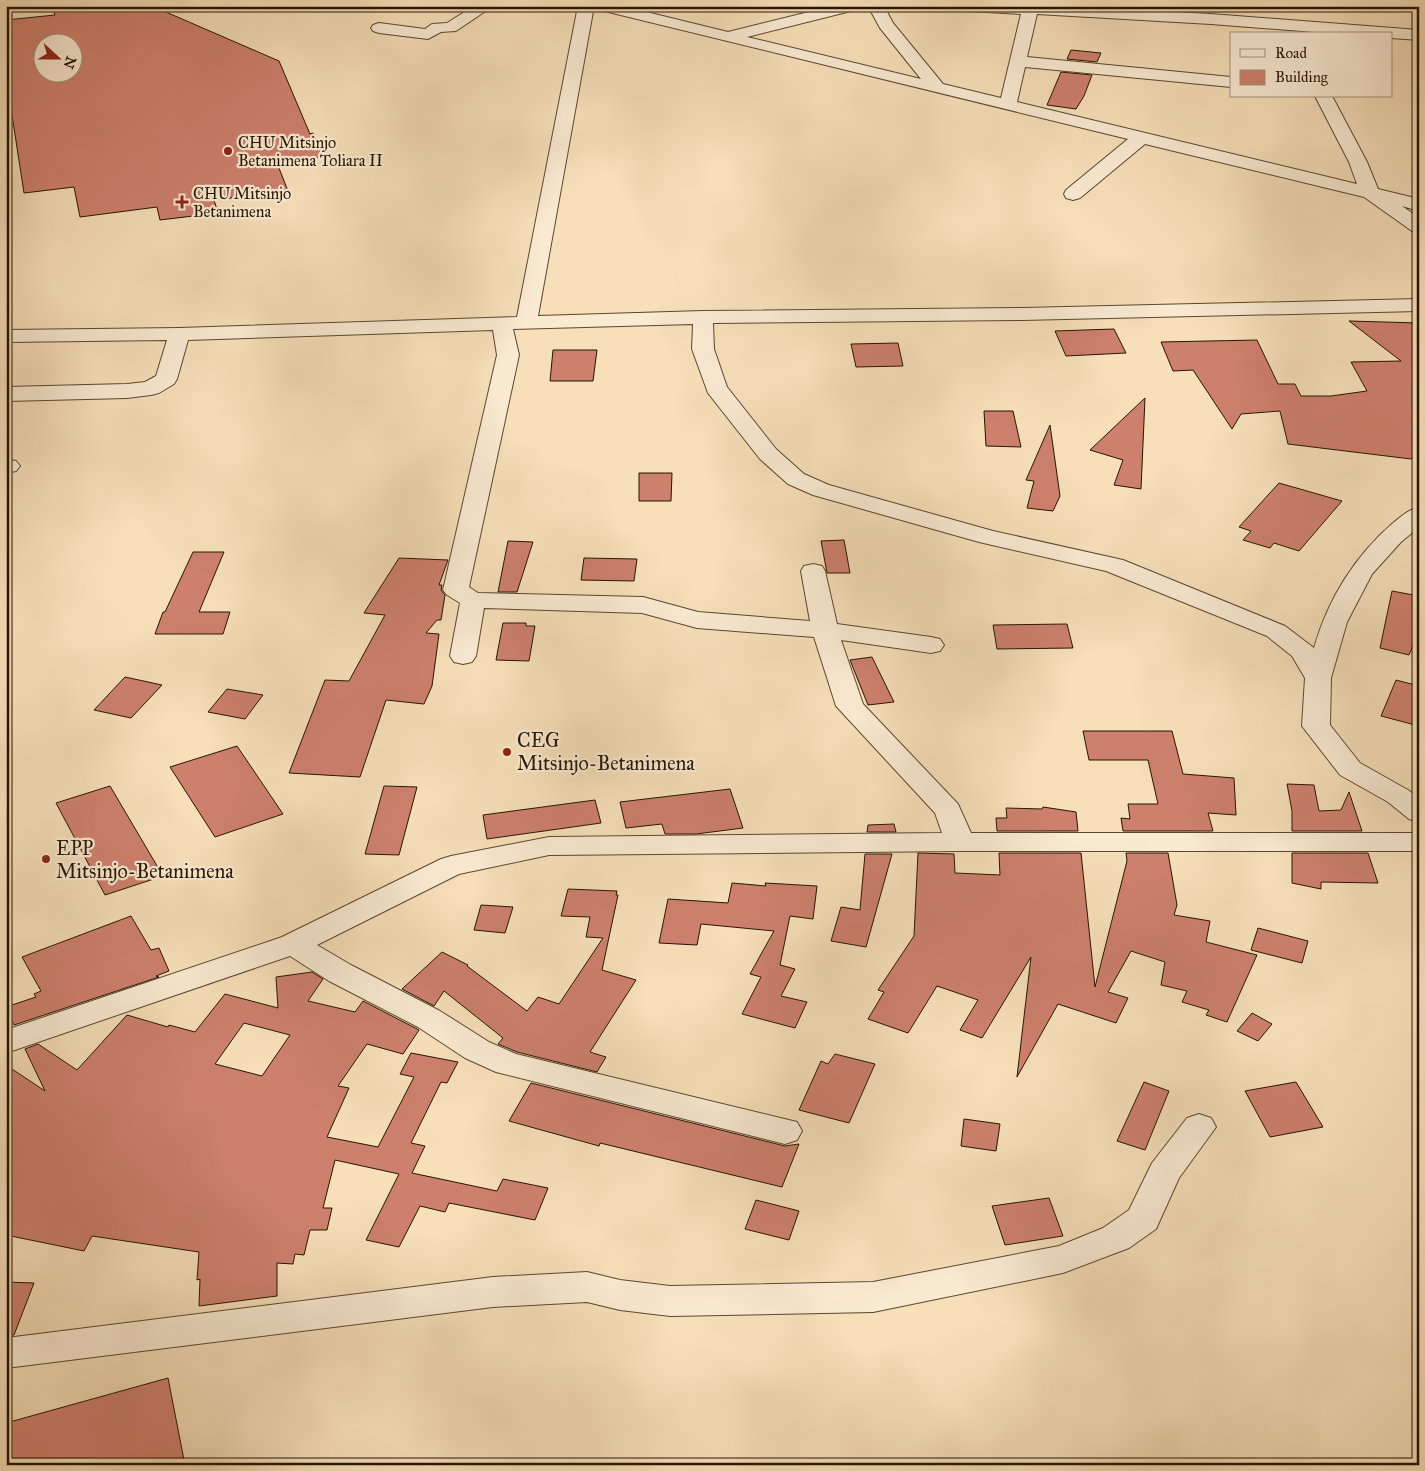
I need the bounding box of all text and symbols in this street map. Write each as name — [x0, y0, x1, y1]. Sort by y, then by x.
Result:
north arrow — [32, 32, 82, 82]
legend — [1230, 32, 1392, 98]
text: Road — [1275, 44, 1307, 62]
text: N — [60, 54, 80, 71]
text: Building — [1275, 68, 1329, 86]
place label: CHU Mitsinjo Betanimena Toliara II — [238, 133, 383, 170]
marker: CHU Mitsinjo Betanimena Toliara II — [222, 145, 234, 157]
place label: CHU Mitsinjo Betanimena — [193, 184, 291, 221]
marker: CHU Mitsinjo Betanimena — [175, 195, 189, 209]
place label: CEG Mitsinjo-Betanimena — [517, 728, 695, 775]
marker: CEG Mitsinjo-Betanimena — [501, 746, 513, 758]
place label: EPP Mitsinjo-Betanimena — [56, 836, 234, 883]
marker: EPP Mitsinjo-Betanimena — [40, 853, 52, 865]

